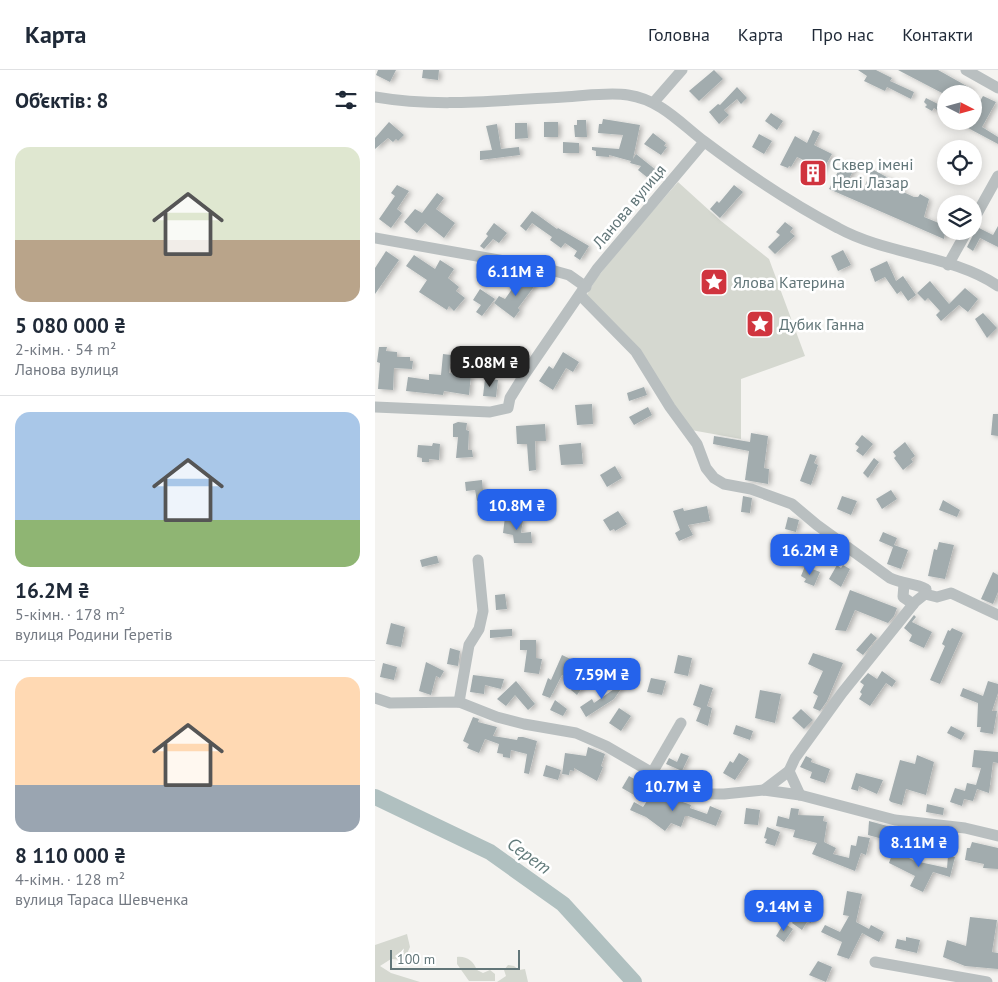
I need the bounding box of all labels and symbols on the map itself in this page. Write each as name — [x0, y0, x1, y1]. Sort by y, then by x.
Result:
north arrow — [937, 85, 983, 130]
place label: Сквер імені Нелі Лазар — [832, 154, 914, 192]
building icon: Сквер імені Нелі Лазар — [798, 158, 828, 188]
street label: Ланова вулиця — [587, 160, 670, 253]
pin: 6.11M ₴ — [470, 254, 562, 297]
place icon: Ялова Катерина — [699, 267, 729, 297]
place label: Ялова Катерина — [733, 272, 845, 292]
place icon: Дубик Ганна — [745, 309, 775, 339]
place label: Дубик Ганна — [779, 314, 864, 334]
pin: 5.08M ₴ — [444, 346, 536, 388]
pin: 10.8M ₴ — [471, 488, 563, 531]
pin: 16.2M ₴ — [764, 534, 856, 576]
pin: 7.59M ₴ — [556, 658, 648, 700]
pin: 10.7M ₴ — [627, 770, 719, 812]
pin: 8.11M ₴ — [873, 826, 965, 868]
water label: Серет — [503, 832, 556, 879]
pin: 9.14M ₴ — [738, 890, 830, 932]
scale bar — [390, 947, 520, 970]

